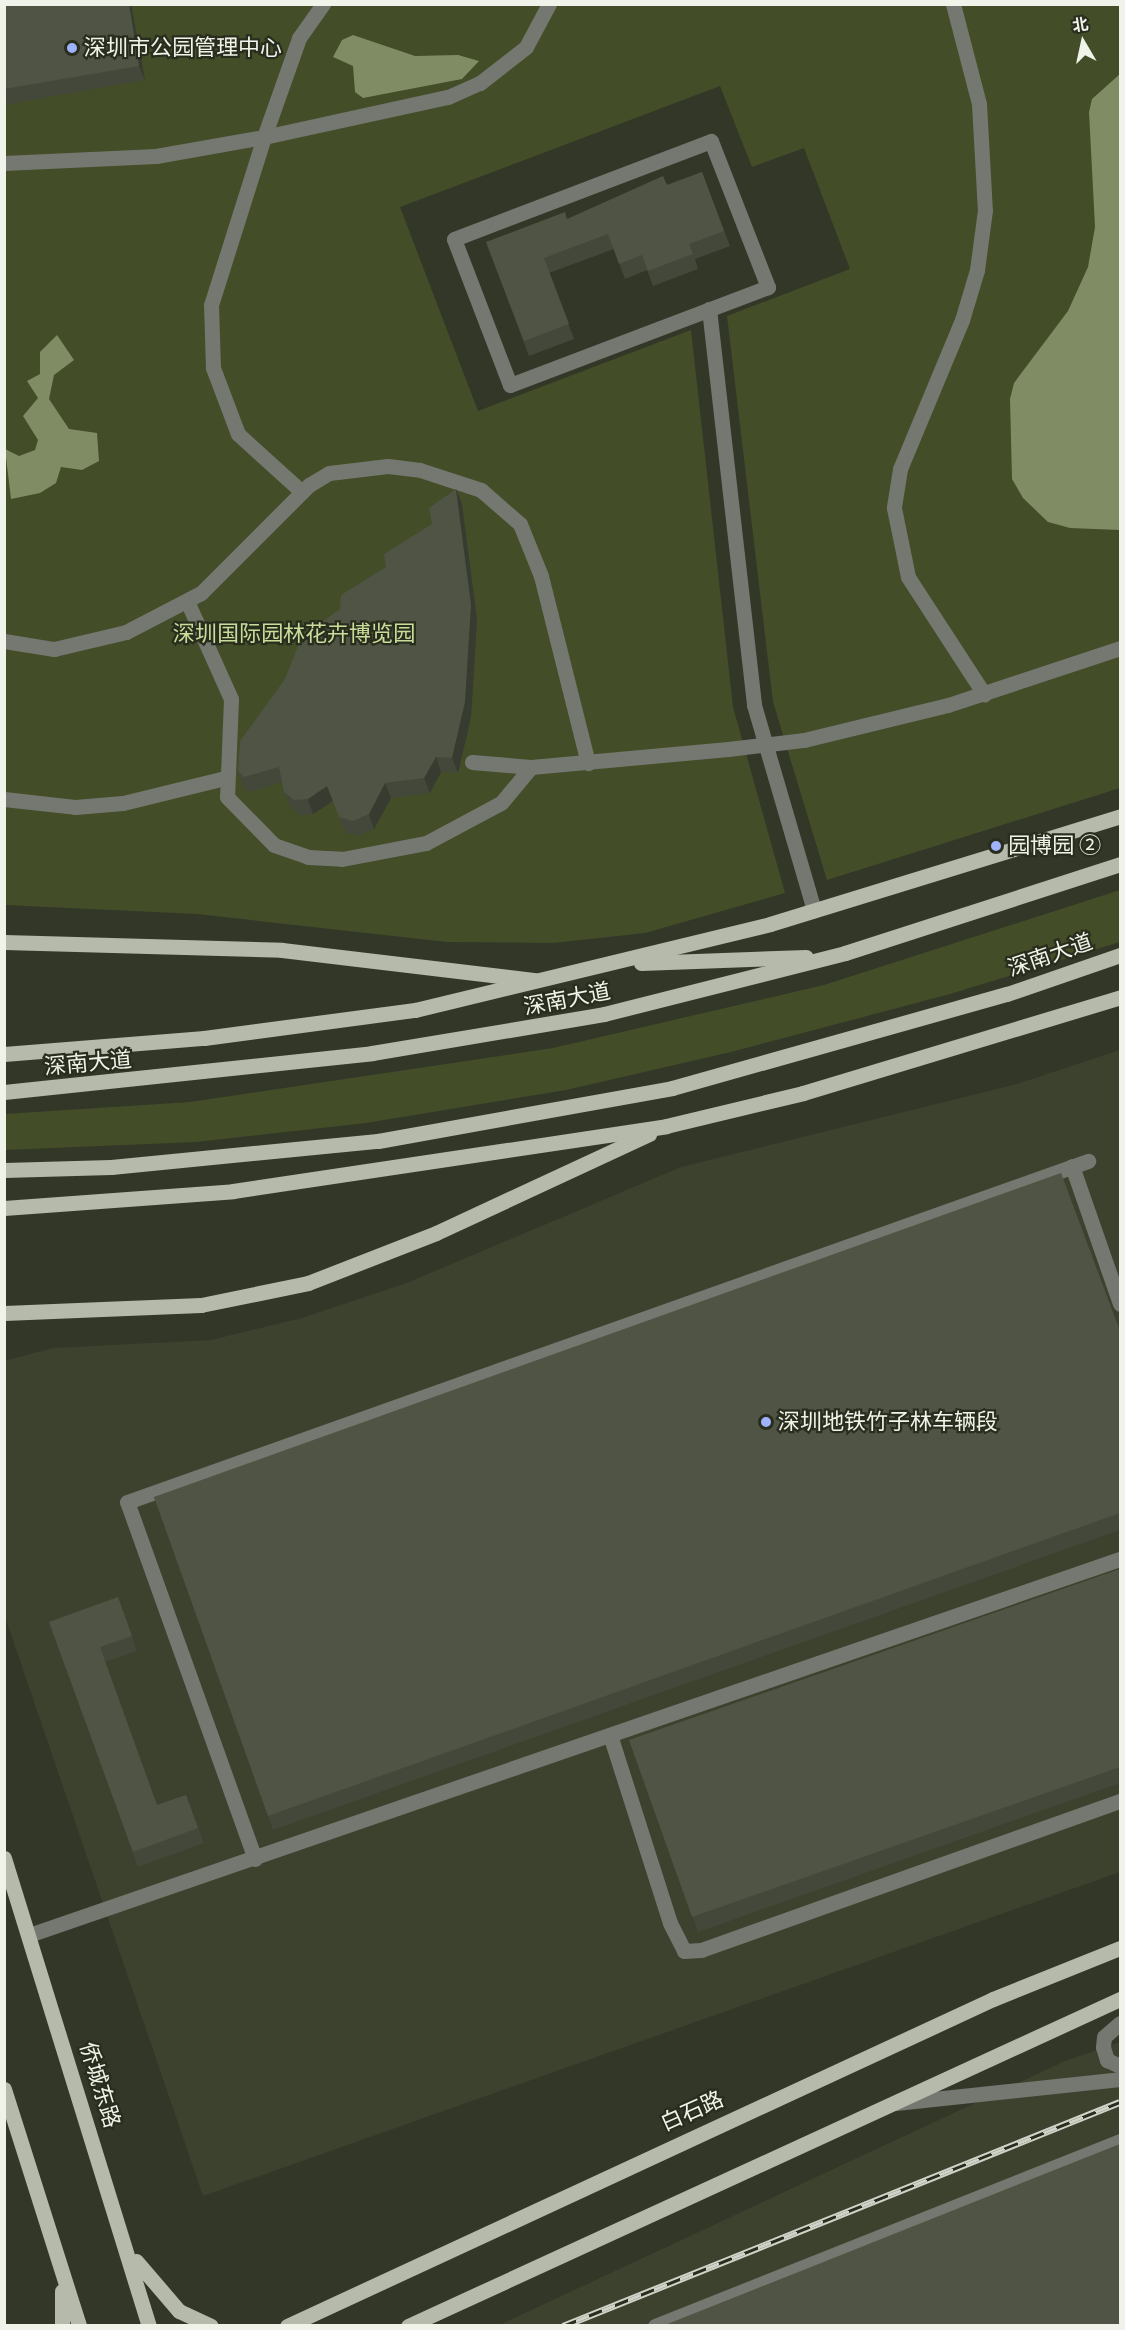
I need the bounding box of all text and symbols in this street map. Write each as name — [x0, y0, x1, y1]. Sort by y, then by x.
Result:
north arrow — [1053, 12, 1113, 72]
text: 北 — [1071, 13, 1090, 35]
place label: 深圳市公园管理中心 — [84, 35, 282, 61]
marker: 深圳市公园管理中心 — [65, 41, 79, 55]
park label: 深圳国际园林花卉博览园 — [173, 621, 415, 647]
place label: 园博园 ② — [1008, 833, 1101, 859]
marker: 园博园 ② — [989, 839, 1003, 853]
street label: 深南大道 — [1004, 928, 1096, 982]
street label: 深南大道 — [521, 978, 613, 1020]
street label: 深南大道 — [43, 1046, 133, 1080]
place label: 深圳地铁竹子林车辆段 — [778, 1409, 998, 1435]
marker: 深圳地铁竹子林车辆段 — [759, 1415, 773, 1429]
street label: 侨城东路 — [75, 2039, 125, 2131]
street label: 白石路 — [656, 2086, 728, 2136]

